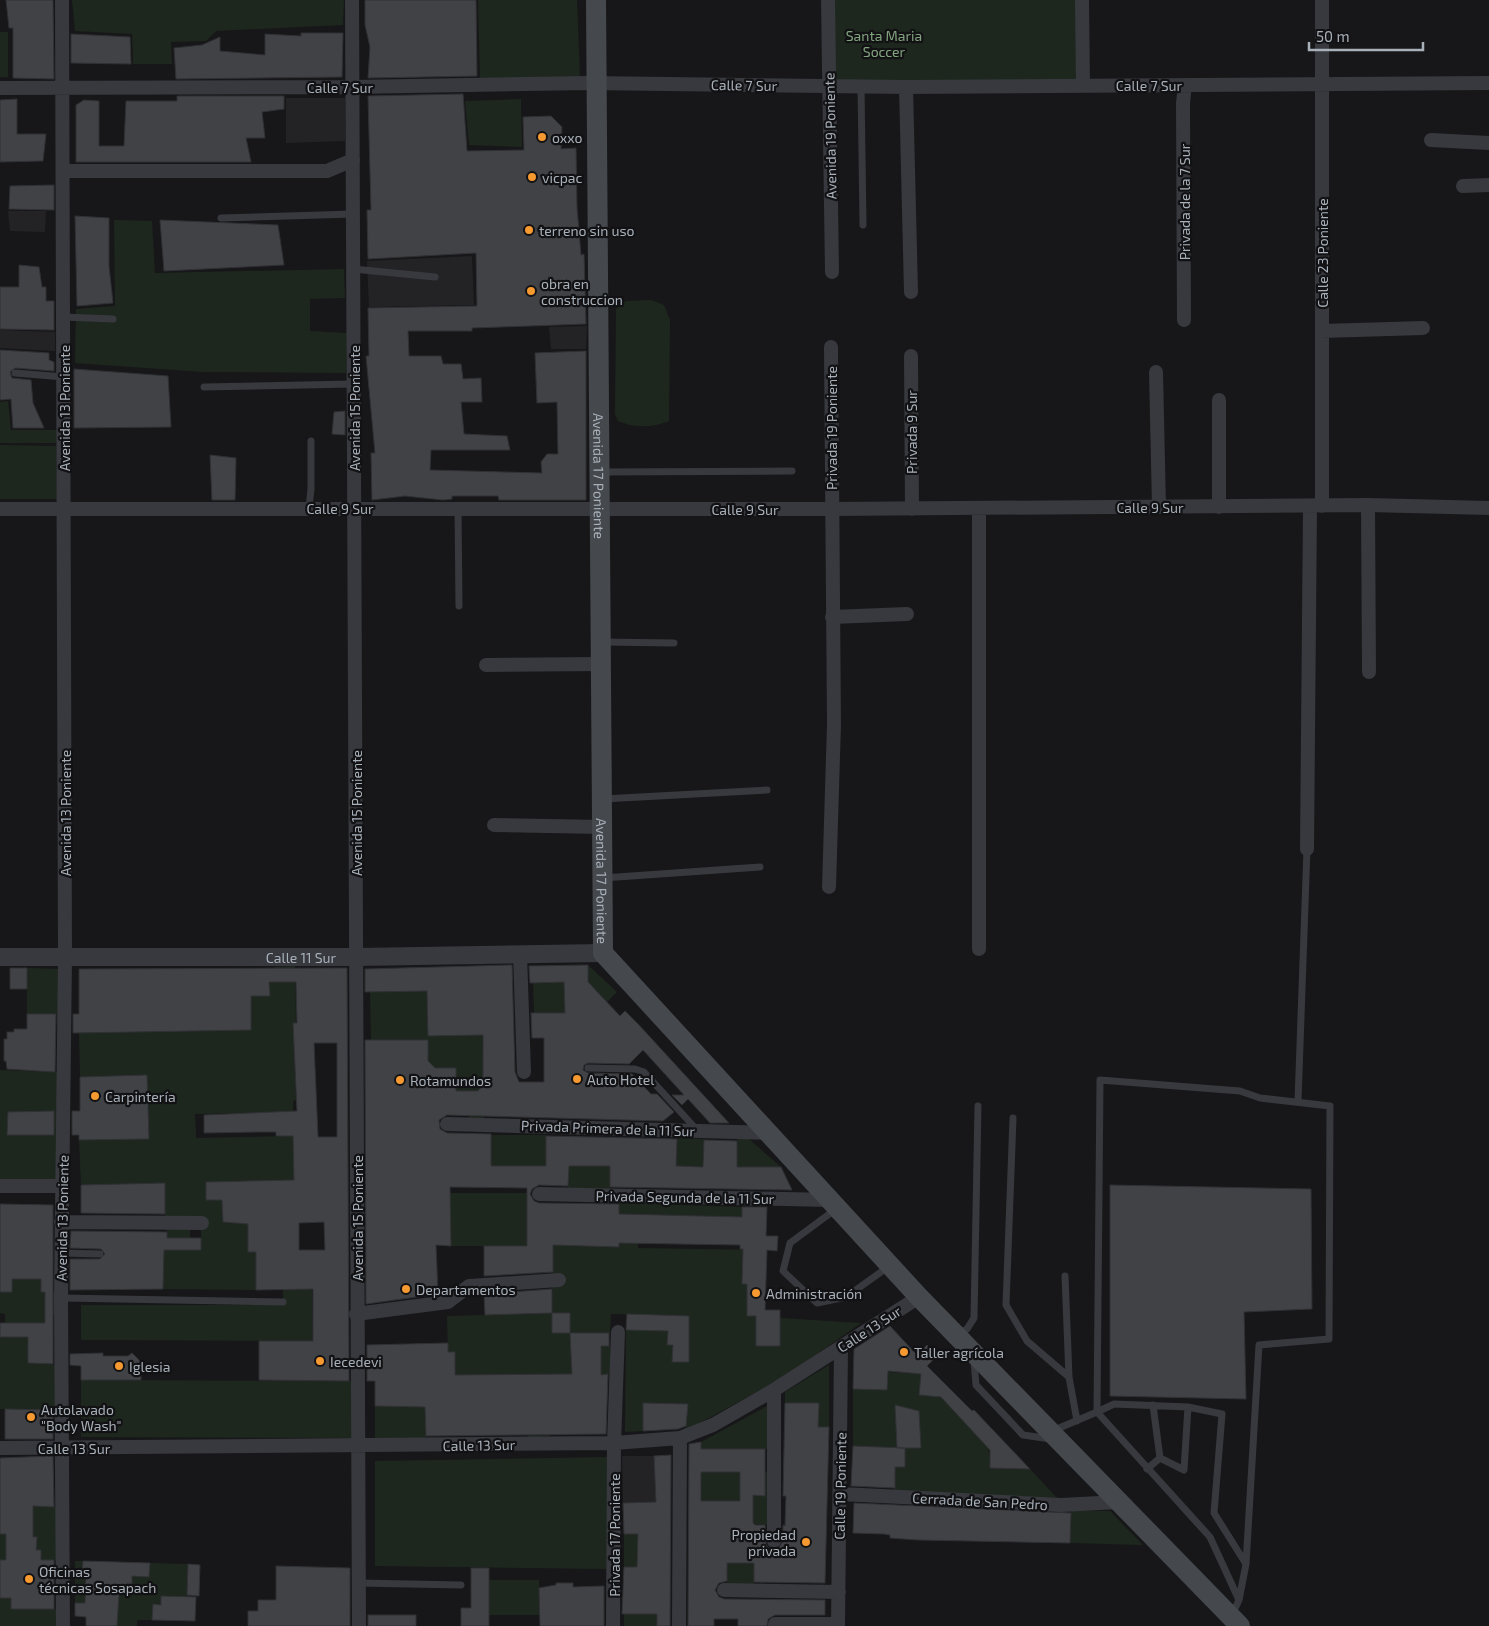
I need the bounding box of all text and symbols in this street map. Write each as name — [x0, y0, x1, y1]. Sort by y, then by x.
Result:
scale bar — [1309, 20, 1423, 52]
park label: Santa Maria Soccer — [846, 27, 922, 60]
text: 50 m — [1316, 27, 1350, 45]
street label: Avenida 19 Poniente — [820, 73, 840, 199]
street label: Calle 7 Sur — [711, 76, 778, 94]
street label: Calle 7 Sur — [1116, 77, 1183, 94]
street label: Calle 7 Sur — [307, 79, 374, 96]
place label: oxxo — [552, 129, 582, 146]
marker: oxxo — [536, 131, 548, 143]
street label: Privada de la 7 Sur — [1176, 143, 1193, 260]
place label: vicpac — [542, 169, 583, 186]
marker: vicpac — [526, 171, 538, 183]
street label: Calle 23 Poniente — [1314, 198, 1331, 308]
place label: terreno sin uso — [539, 222, 635, 239]
marker: terreno sin uso — [523, 224, 535, 236]
place label: obra en construccion — [541, 275, 623, 308]
marker: obra en construccion — [525, 285, 537, 297]
street label: Avenida 13 Poniente — [56, 345, 73, 471]
street label: Avenida 15 Poniente — [346, 345, 363, 471]
street label: Privada 19 Poniente — [823, 366, 840, 490]
street label: Privada 9 Sur — [903, 390, 920, 474]
street label: Avenida 17 Poniente — [591, 413, 608, 539]
street label: Calle 9 Sur — [1116, 499, 1184, 516]
street label: Calle 9 Sur — [306, 500, 374, 517]
street label: Calle 9 Sur — [711, 501, 779, 518]
street label: Avenida 13 Poniente — [57, 750, 74, 876]
street label: Avenida 15 Poniente — [348, 750, 365, 876]
street label: Avenida 17 Poniente — [594, 818, 611, 944]
street label: Calle 11 Sur — [266, 949, 337, 966]
place label: Auto Hotel — [587, 1071, 655, 1088]
place label: Rotamundos — [410, 1072, 491, 1089]
marker: Auto Hotel — [571, 1073, 583, 1085]
marker: Rotamundos — [394, 1074, 406, 1086]
place label: Carpintería — [105, 1088, 176, 1105]
marker: Carpintería — [89, 1090, 101, 1102]
street label: Privada Primera de la 11 Sur — [521, 1116, 696, 1140]
street label: Avenida 13 Poniente — [52, 1155, 72, 1281]
street label: Avenida 15 Poniente — [349, 1155, 366, 1281]
street label: Privada Segunda de la 11 Sur — [596, 1187, 775, 1207]
place label: Departamentos — [416, 1281, 516, 1298]
marker: Departamentos — [400, 1283, 412, 1295]
place label: Administración — [766, 1285, 862, 1302]
marker: Administración — [750, 1287, 762, 1299]
street label: Calle 13 Sur — [834, 1302, 904, 1356]
place label: Taller agrícola — [914, 1344, 1004, 1361]
marker: Taller agrícola — [898, 1346, 910, 1358]
place label: Iecedevi — [330, 1353, 382, 1370]
marker: Iecedevi — [314, 1355, 326, 1367]
place label: Iglesia — [129, 1358, 170, 1375]
marker: Iglesia — [113, 1360, 125, 1372]
place label: Autolavado "Body Wash" — [41, 1401, 121, 1434]
marker: Autolavado "Body Wash" — [25, 1411, 37, 1423]
street label: Calle 19 Poniente — [831, 1432, 849, 1540]
street label: Calle 13 Sur — [443, 1436, 516, 1454]
street label: Calle 13 Sur — [38, 1440, 111, 1457]
street label: Privada 17 Poniente — [606, 1473, 623, 1597]
street label: Cerrada de San Pedro — [912, 1489, 1048, 1513]
place label: Propiedad privada — [732, 1526, 796, 1559]
marker: Propiedad privada — [800, 1536, 812, 1548]
place label: Oficinas técnicas Sosapach — [39, 1563, 156, 1596]
marker: Oficinas técnicas Sosapach — [23, 1573, 35, 1585]

